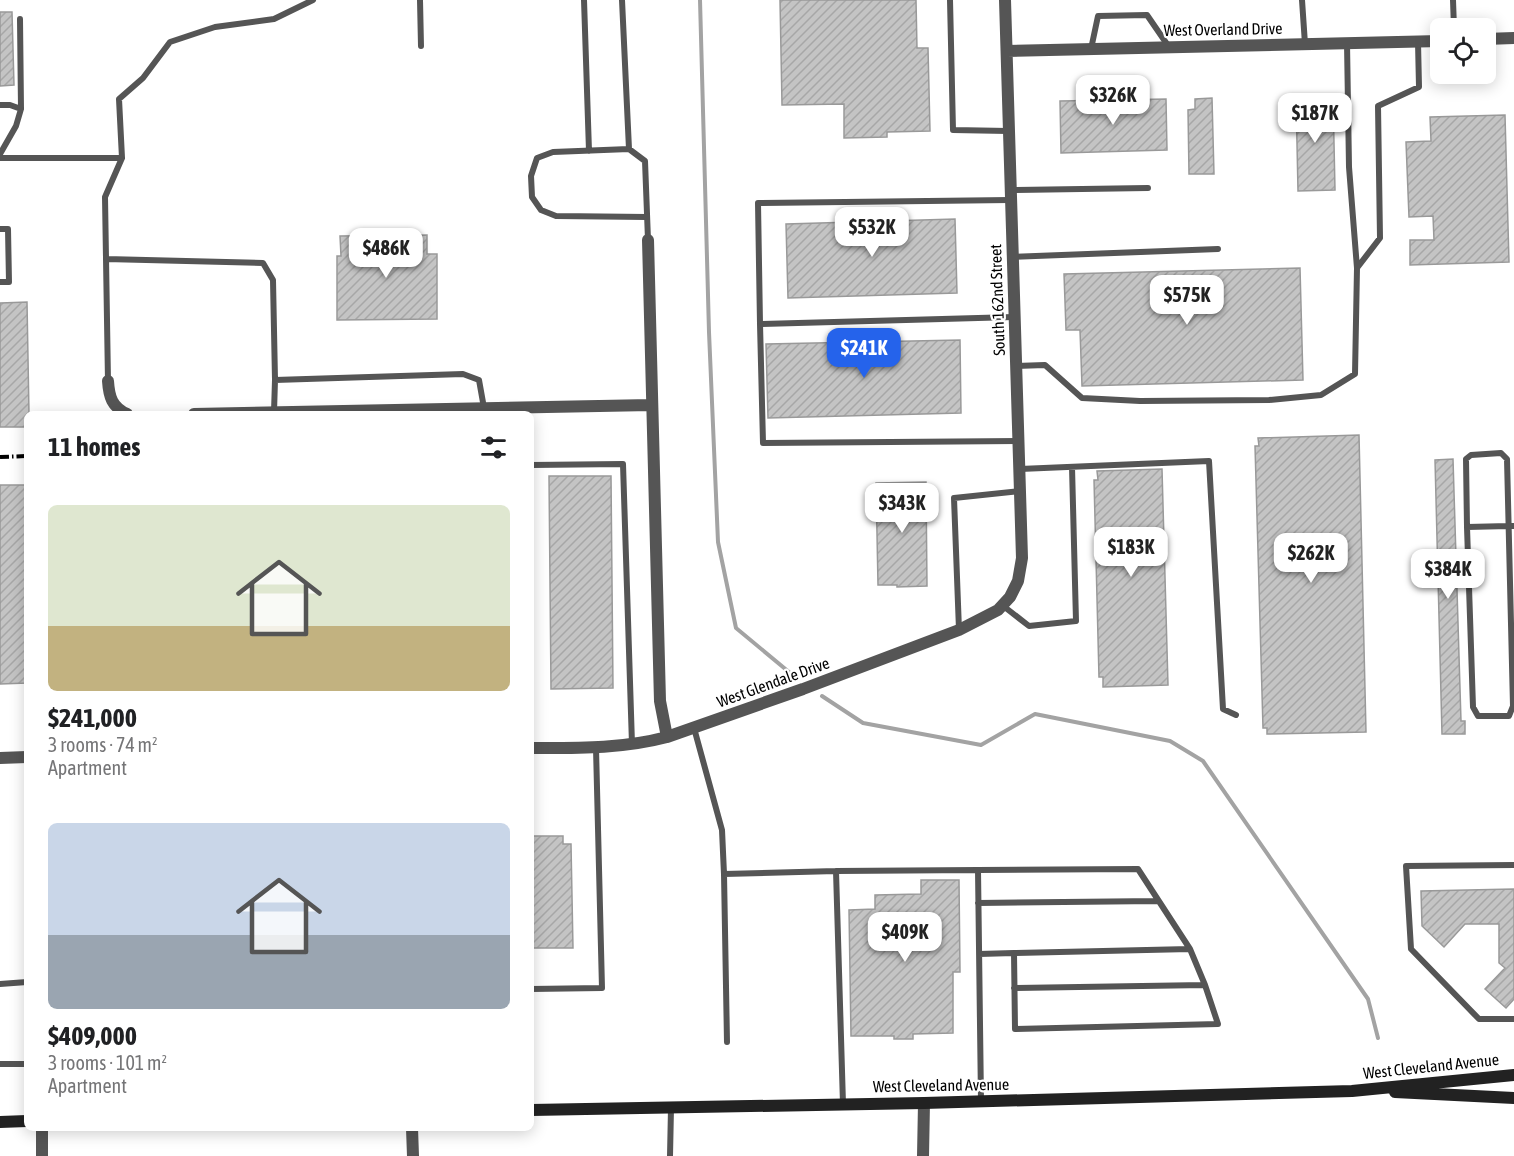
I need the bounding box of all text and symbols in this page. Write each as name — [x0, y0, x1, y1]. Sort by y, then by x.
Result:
map controls — [1430, 18, 1496, 84]
button: locate — [1430, 18, 1496, 84]
street label: West Overland Drive — [1163, 19, 1283, 39]
pin: $326K — [1071, 75, 1155, 126]
text: $326K — [1090, 83, 1136, 106]
pin: $187K — [1273, 93, 1357, 144]
text: $187K — [1292, 101, 1338, 124]
pin: $532K — [830, 207, 914, 258]
text: $532K — [849, 215, 895, 238]
pin: $486K — [344, 228, 428, 279]
text: $486K — [363, 236, 409, 259]
street label: South 162nd Street — [986, 243, 1008, 356]
pin: $575K — [1145, 275, 1229, 326]
text: $575K — [1164, 283, 1210, 306]
pin: $241K — [822, 328, 906, 379]
text: $241K — [841, 336, 887, 359]
icon: filters — [477, 431, 510, 464]
text: 11 homes — [48, 432, 141, 462]
pin: $343K — [860, 483, 944, 534]
text: $343K — [879, 491, 925, 514]
pin: $183K — [1089, 527, 1173, 578]
pin: $262K — [1269, 533, 1353, 584]
text: $183K — [1108, 535, 1154, 558]
text: $262K — [1288, 541, 1334, 564]
icon: home — [225, 544, 333, 652]
pin: $384K — [1406, 549, 1490, 600]
text: $384K — [1425, 557, 1471, 580]
street label: West Glendale Drive — [714, 653, 832, 711]
text: $241,000 — [48, 703, 137, 733]
text: 3 rooms · 74 m² — [48, 733, 158, 756]
text: Apartment — [48, 756, 127, 779]
icon: home — [225, 862, 333, 970]
pin: $409K — [863, 912, 947, 963]
text: $409K — [882, 920, 928, 943]
text: $409,000 — [48, 1021, 137, 1051]
street label: West Cleveland Avenue — [1362, 1050, 1500, 1082]
text: 3 rooms · 101 m² — [48, 1051, 167, 1074]
text: Apartment — [48, 1074, 127, 1097]
street label: West Cleveland Avenue — [873, 1075, 1009, 1095]

